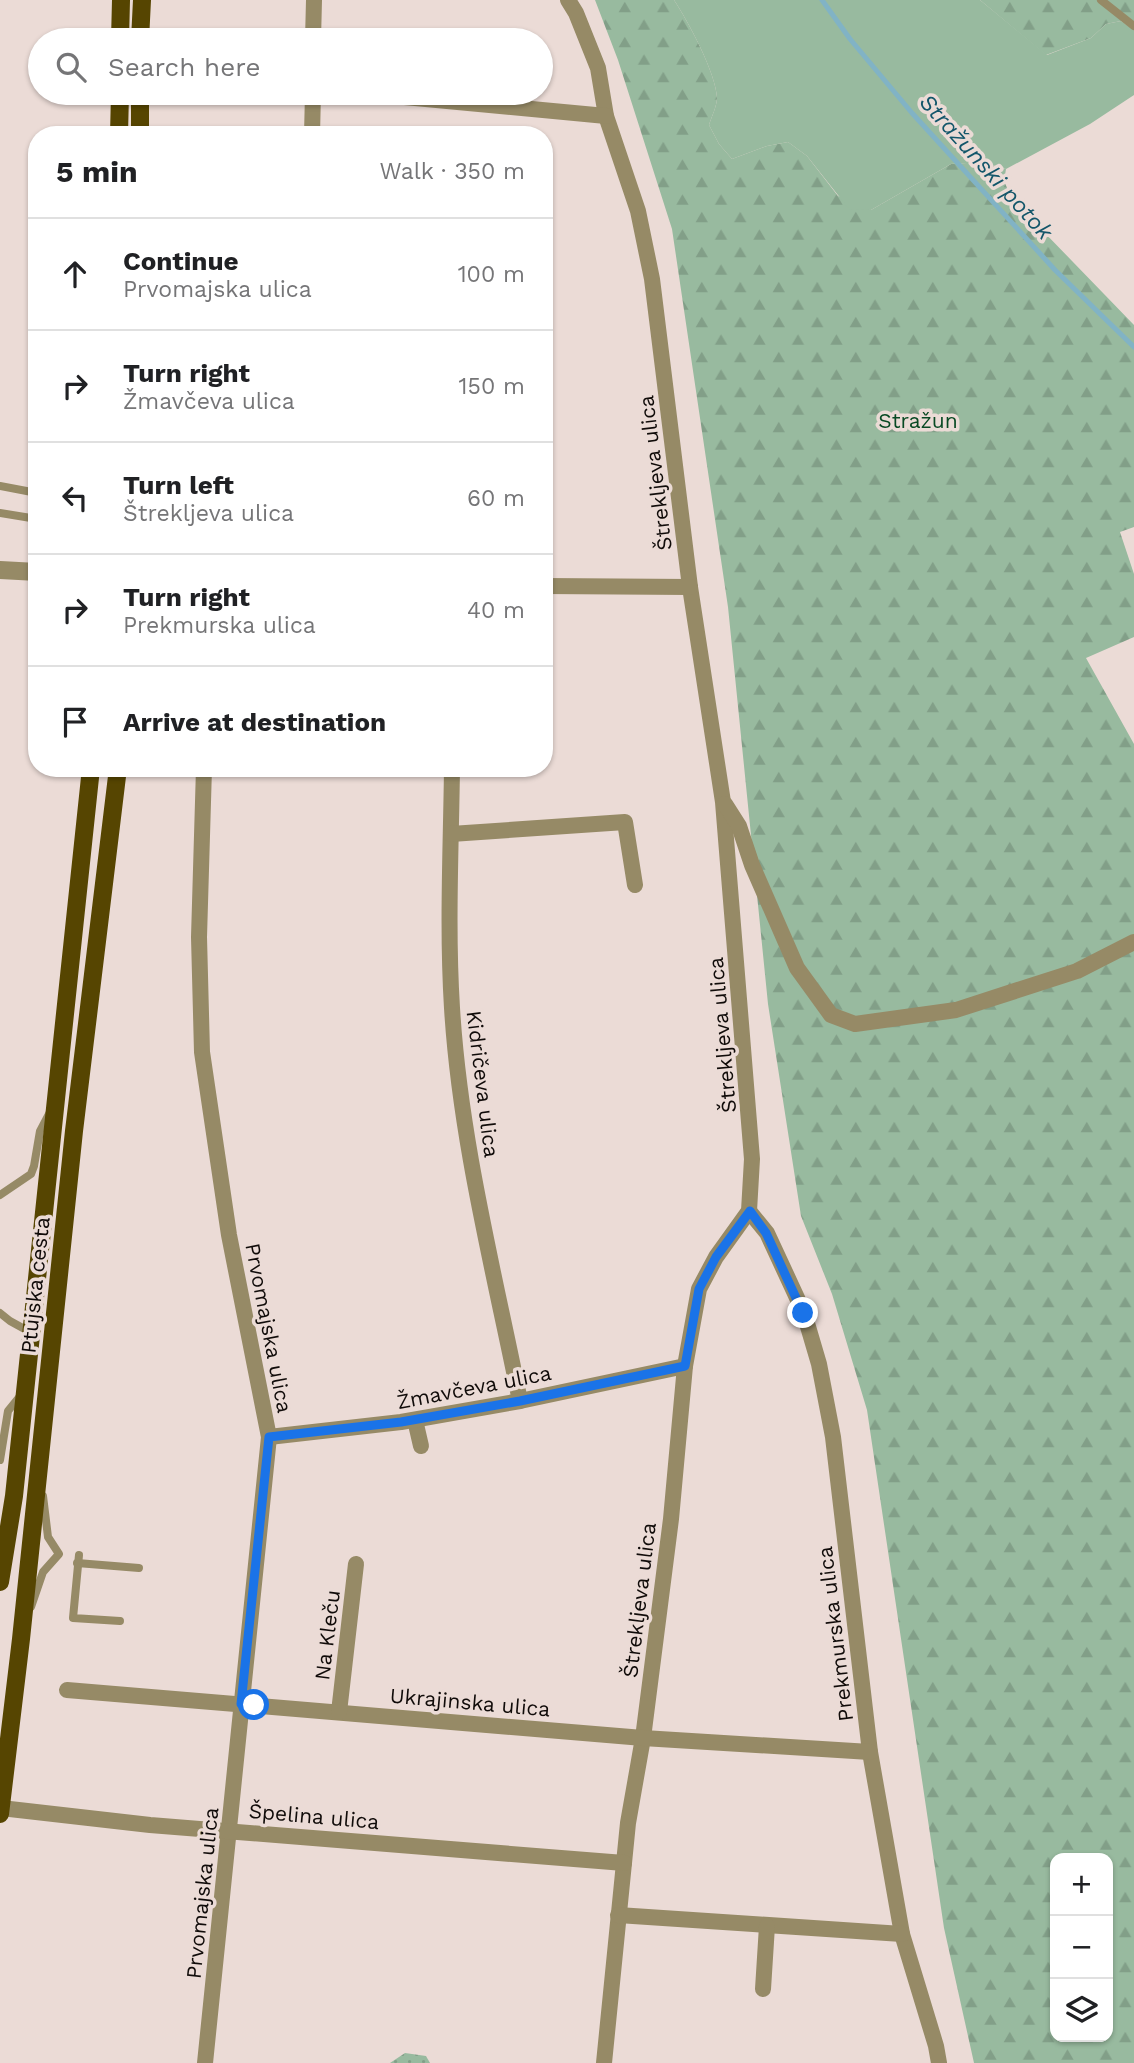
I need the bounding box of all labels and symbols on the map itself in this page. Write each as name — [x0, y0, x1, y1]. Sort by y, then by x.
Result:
water label: Stražunski potok — [913, 89, 1059, 247]
street label: Štrekljeva ulica — [633, 394, 677, 552]
park label: Stražun — [878, 408, 958, 433]
street label: Štrekljeva ulica — [703, 956, 741, 1114]
street label: Kidričeva ulica — [462, 1009, 504, 1159]
street label: Ptujska cesta — [15, 1215, 55, 1354]
street label: Prvomajska ulica — [240, 1241, 298, 1415]
route end — [787, 1297, 818, 1328]
street label: Žmavčeva ulica — [395, 1360, 554, 1414]
street label: Štrekljeva ulica — [617, 1521, 661, 1679]
street label: Prekmurska ulica — [812, 1545, 858, 1723]
street label: Na Kleču — [309, 1588, 345, 1682]
street label: Ukrajinska ulica — [389, 1683, 551, 1721]
route start — [238, 1689, 269, 1720]
street label: Špelina ulica — [248, 1798, 380, 1834]
street label: Prvomajska ulica — [181, 1806, 223, 1980]

